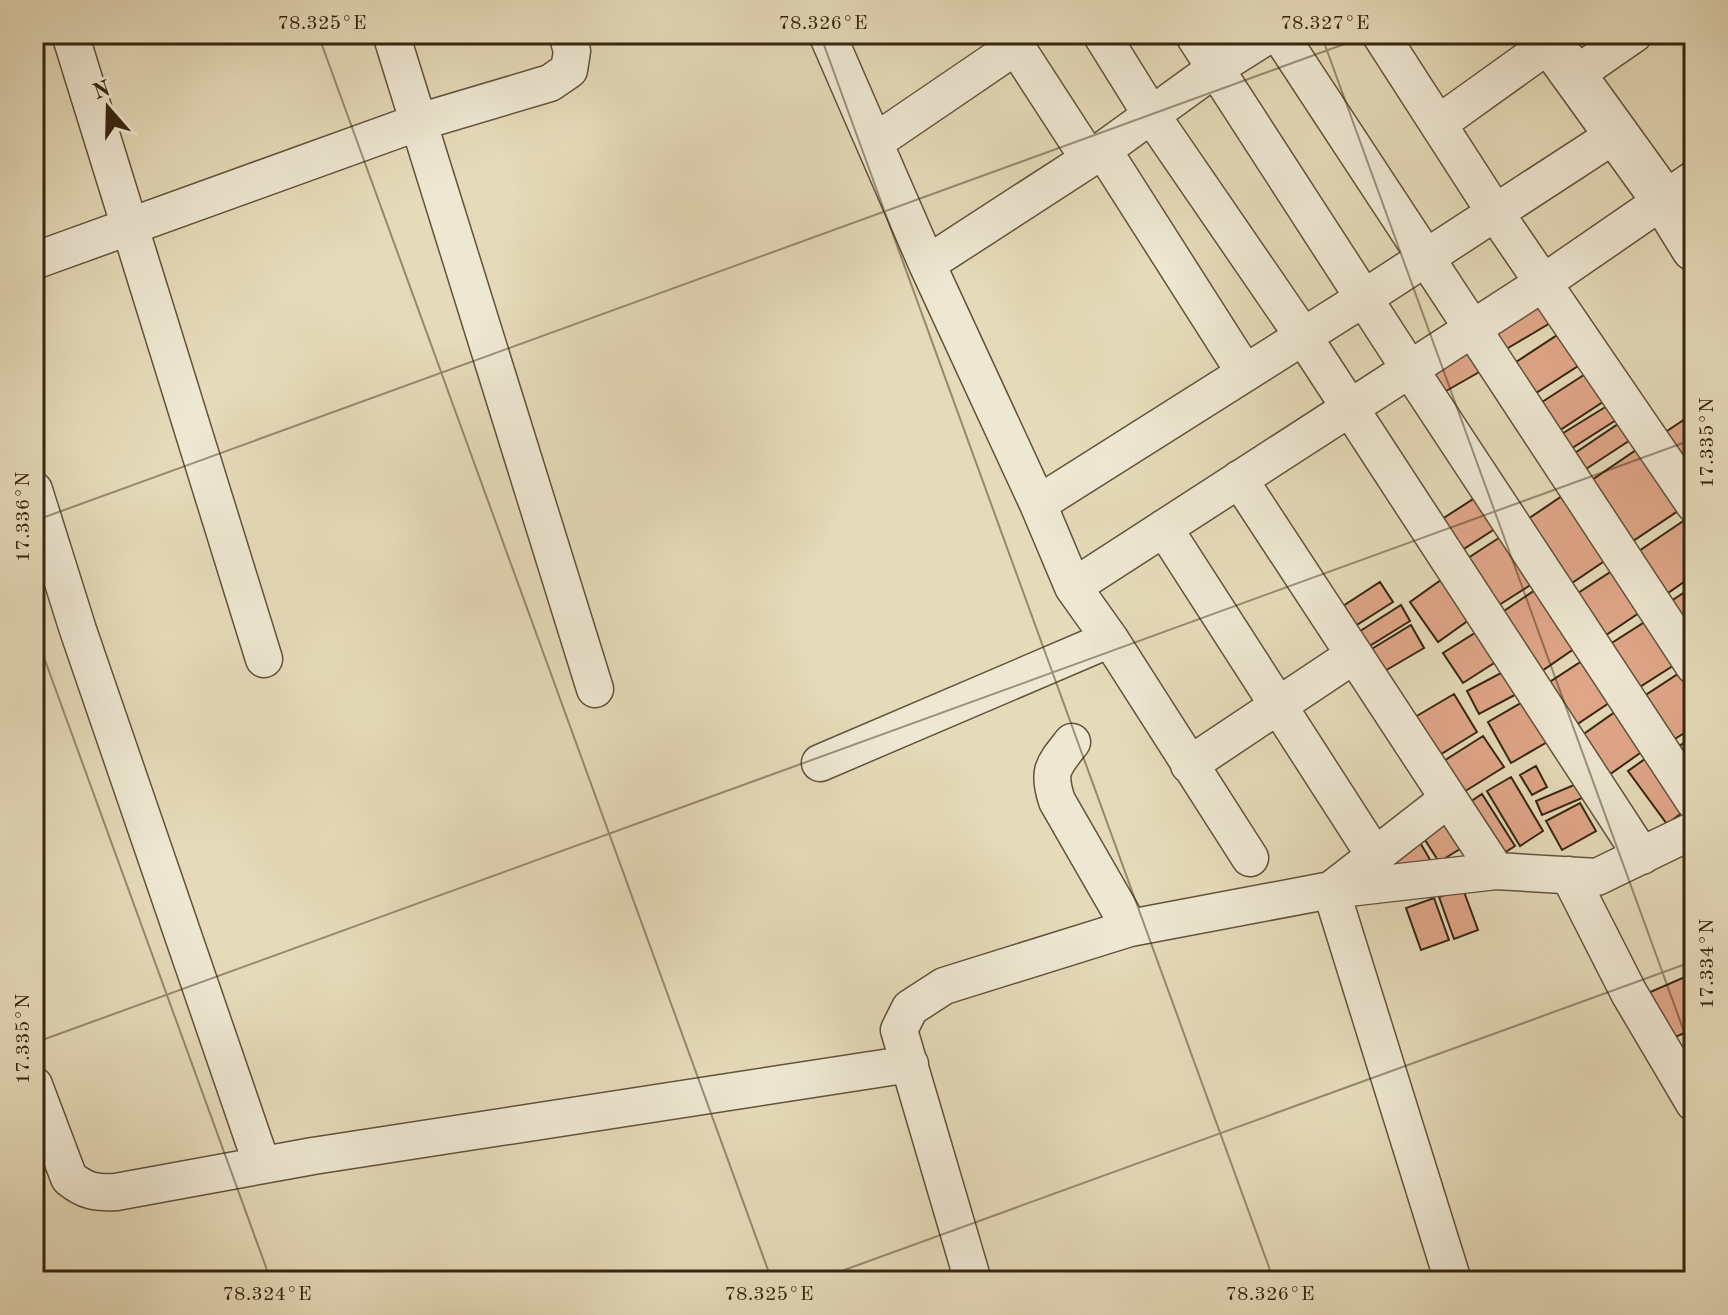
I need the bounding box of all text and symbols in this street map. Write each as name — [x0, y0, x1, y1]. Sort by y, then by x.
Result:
text: 78.325°E — [278, 14, 367, 34]
text: 78.326°E — [779, 14, 868, 34]
text: 78.327°E — [1281, 14, 1370, 34]
north arrow — [68, 68, 148, 148]
text: N — [90, 78, 114, 104]
text: 17.335°N — [1698, 398, 1718, 488]
text: 17.336°N — [14, 472, 34, 562]
text: 17.334°N — [1698, 919, 1718, 1009]
text: 17.335°N — [14, 994, 34, 1084]
text: 78.324°E — [223, 1285, 312, 1305]
text: 78.325°E — [725, 1285, 814, 1305]
text: 78.326°E — [1226, 1285, 1315, 1305]

